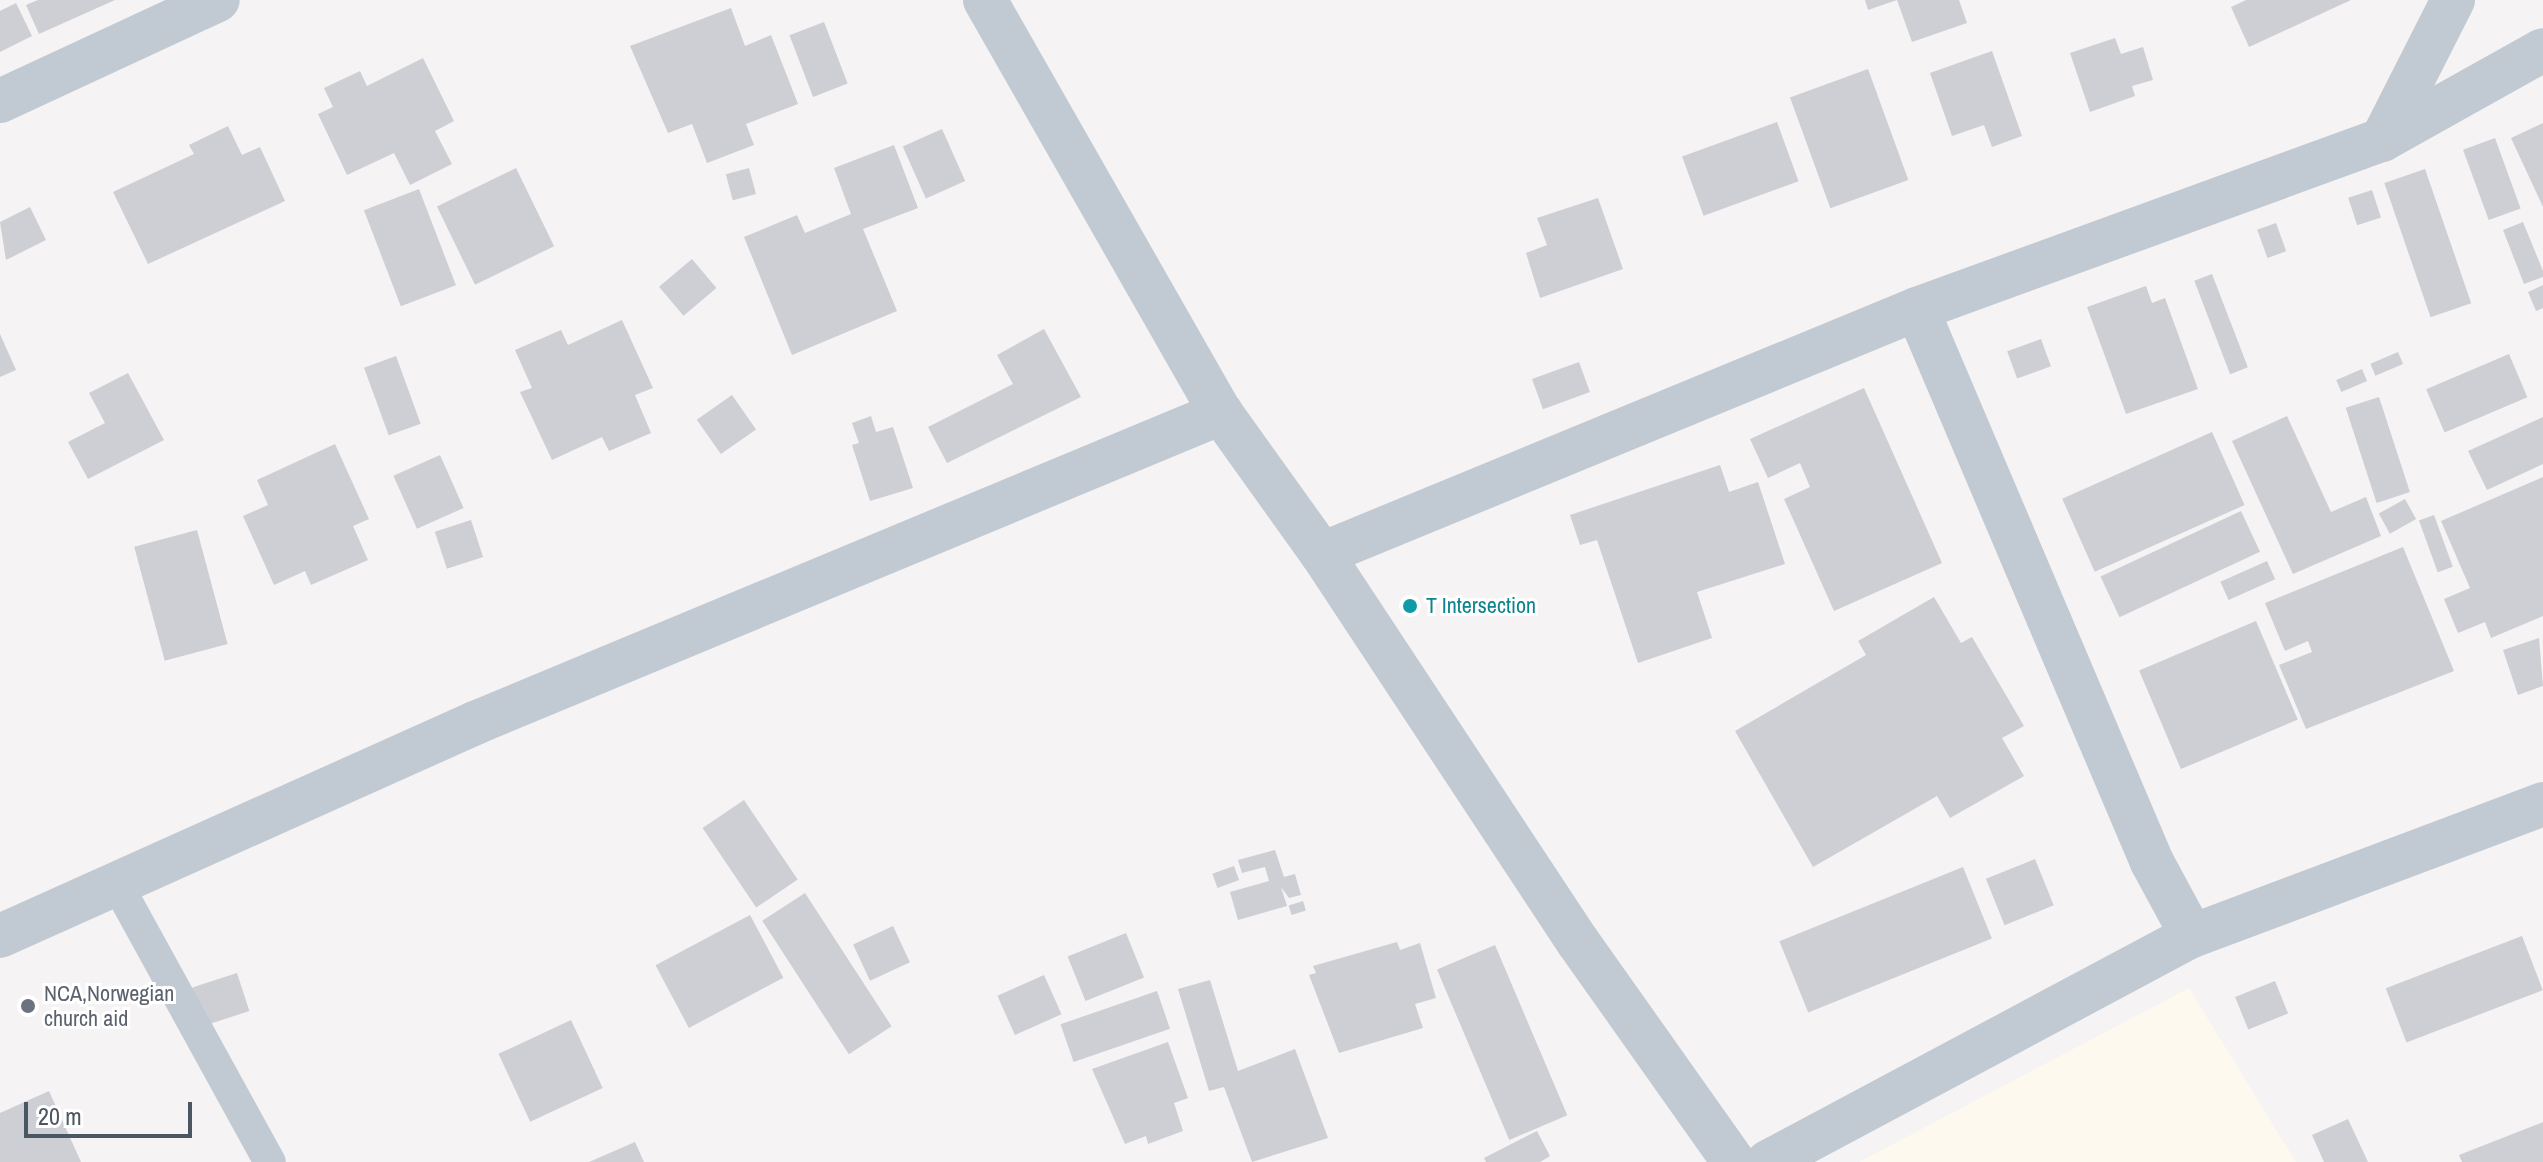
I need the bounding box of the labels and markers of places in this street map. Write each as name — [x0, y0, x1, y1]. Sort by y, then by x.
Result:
place label: T Intersection — [1426, 593, 1536, 619]
marker: T Intersection — [1401, 597, 1419, 615]
place label: NCA,Norwegian church aid — [44, 980, 174, 1032]
marker: NCA,Norwegian church aid — [19, 997, 37, 1015]

